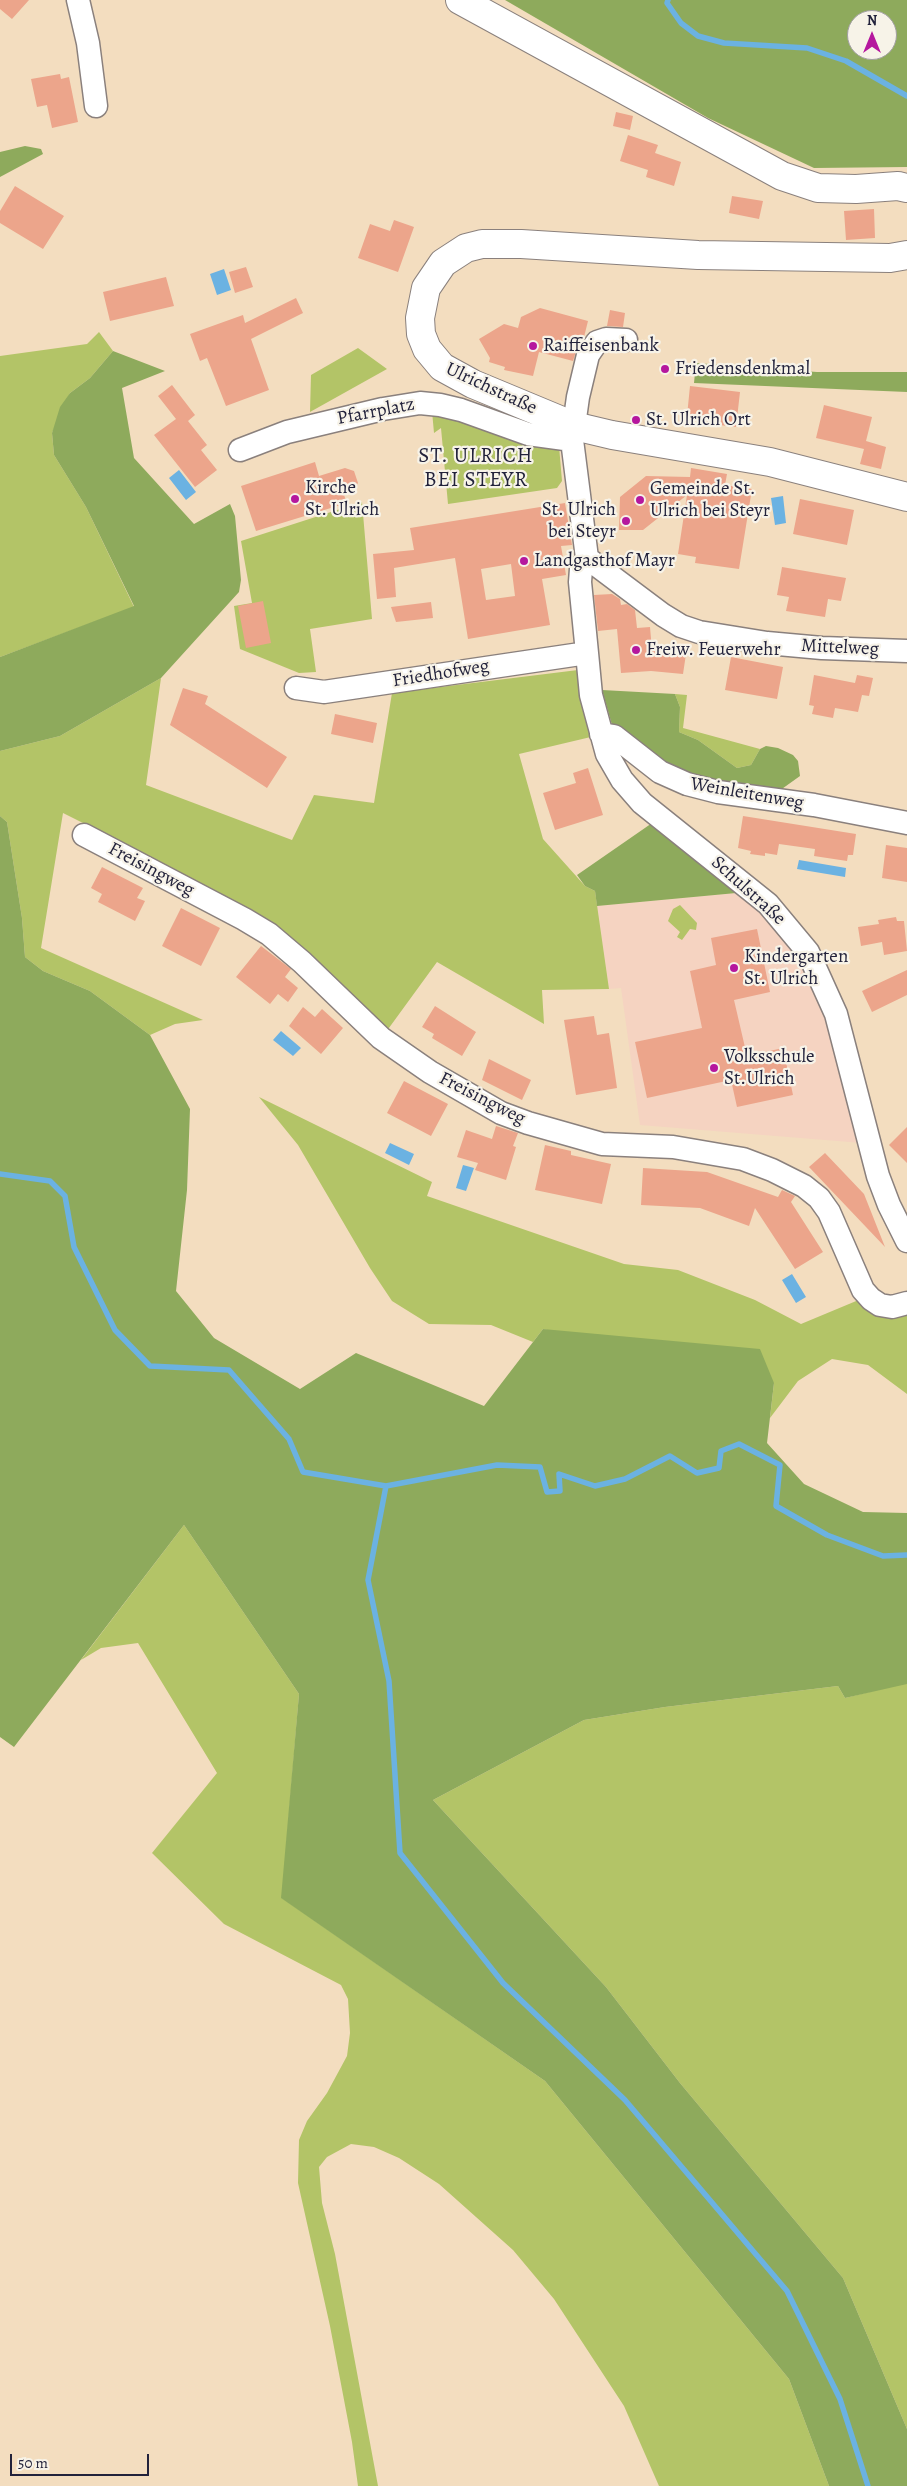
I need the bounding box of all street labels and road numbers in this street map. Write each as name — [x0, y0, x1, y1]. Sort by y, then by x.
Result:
street label: Ulrichstraße — [442, 358, 540, 420]
street label: Pfarrplatz — [335, 393, 417, 431]
street label: Mittelweg — [801, 635, 879, 661]
street label: Friedhofweg — [391, 655, 491, 693]
street label: Weinleitenweg — [688, 773, 806, 815]
street label: Freisingweg — [104, 838, 198, 902]
street label: Schulstraße — [706, 852, 790, 930]
street label: Freisingweg — [435, 1067, 529, 1131]

